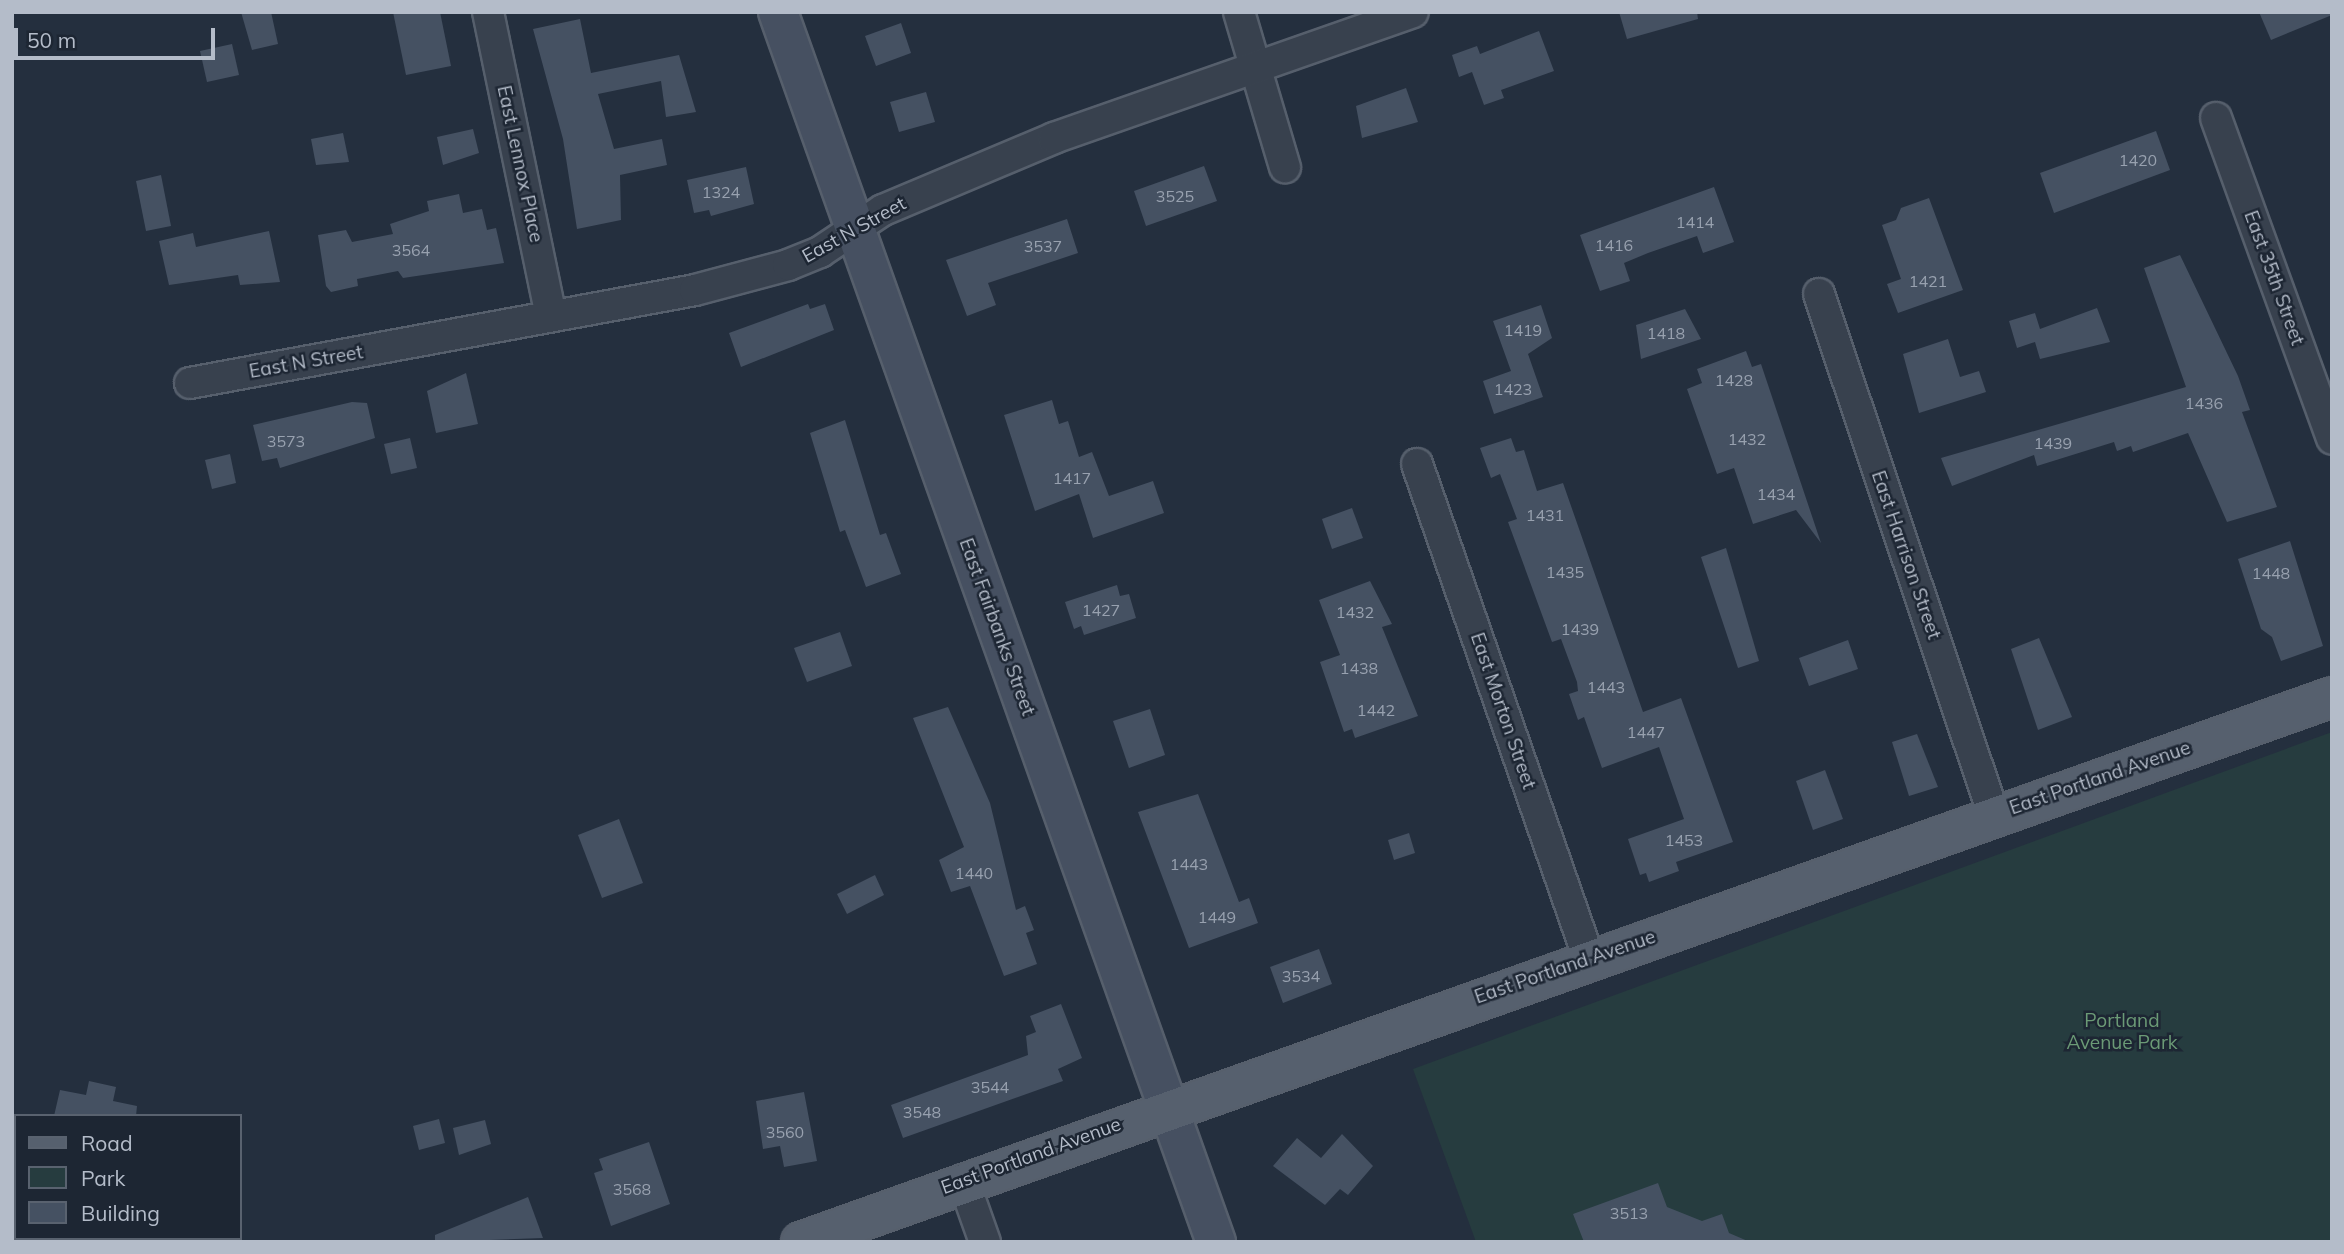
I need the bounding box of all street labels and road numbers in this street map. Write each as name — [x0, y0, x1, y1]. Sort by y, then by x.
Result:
street label: East Lennox Place — [492, 83, 548, 245]
street label: East N Street — [798, 192, 910, 268]
street label: East 35th Street — [2239, 208, 2309, 348]
street label: East N Street — [247, 341, 365, 383]
street label: East Harrison Street — [1866, 468, 1946, 642]
street label: East Fairbanks Street — [954, 535, 1040, 719]
street label: East Morton Street — [1466, 630, 1540, 792]
street label: East Portland Avenue — [2007, 736, 2193, 820]
street label: East Portland Avenue — [1472, 925, 1658, 1009]
street label: East Portland Avenue — [938, 1113, 1124, 1199]

